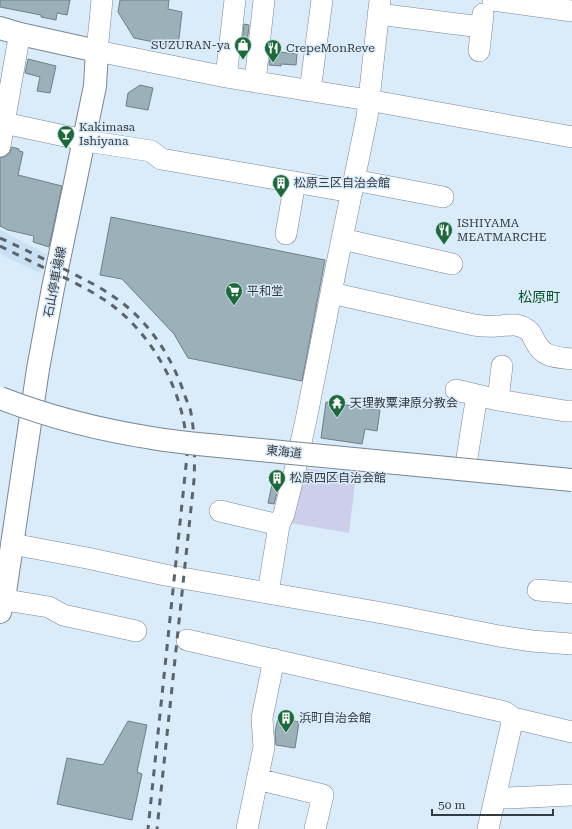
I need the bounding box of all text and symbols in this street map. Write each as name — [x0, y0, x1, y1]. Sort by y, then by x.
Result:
shop icon: SUZURAN-ya — [233, 35, 253, 60]
place label: SUZURAN-ya — [151, 38, 230, 52]
restaurant icon: CrepeMonReve — [263, 38, 283, 63]
place label: CrepeMonReve — [286, 41, 375, 55]
place label: Kakimasa Ishiyana — [79, 120, 136, 148]
bar icon: Kakimasa Ishiyana — [56, 124, 76, 149]
building icon: 松原三区自治会館 — [271, 173, 291, 198]
place label: 松原三区自治会館 — [294, 176, 390, 190]
place label: ISHIYAMA MEATMARCHE — [457, 216, 547, 244]
restaurant icon: ISHIYAMA MEATMARCHE — [434, 220, 454, 245]
street label: 石山停車場線 — [41, 245, 69, 319]
supermarket icon: 平和堂 — [224, 281, 244, 306]
place label: 平和堂 — [247, 284, 283, 298]
district label: 松原町 — [518, 289, 560, 305]
temple icon: 天理教粟津原分教会 — [327, 393, 347, 418]
place label: 天理教粟津原分教会 — [350, 396, 458, 410]
street label: 東海道 — [265, 443, 303, 461]
building icon: 松原四区自治会館 — [267, 468, 287, 493]
place label: 松原四区自治会館 — [290, 471, 386, 485]
building icon: 浜町自治会館 — [276, 708, 296, 733]
place label: 浜町自治会館 — [299, 711, 371, 725]
scale bar — [432, 791, 553, 817]
text: 50 m — [438, 798, 465, 812]

